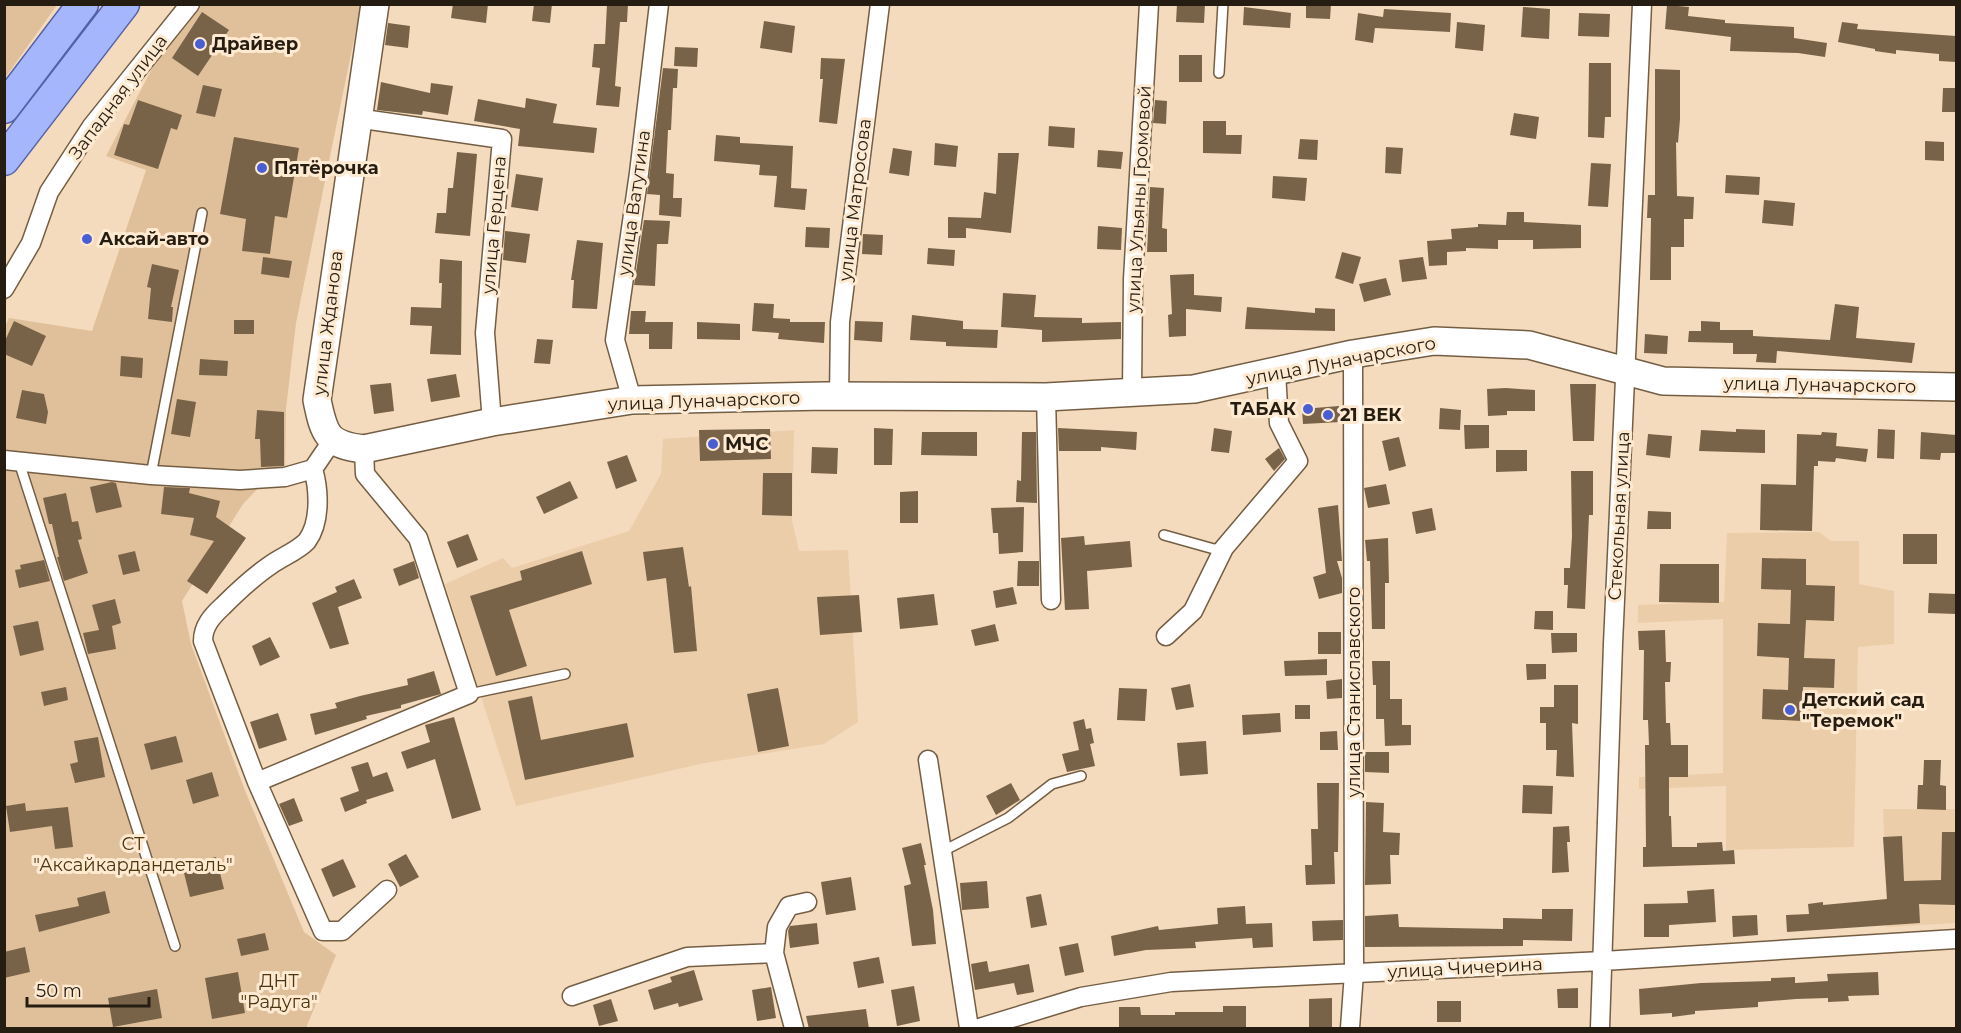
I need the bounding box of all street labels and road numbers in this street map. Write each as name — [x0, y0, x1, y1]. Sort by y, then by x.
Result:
street label: Западная улица — [64, 30, 172, 164]
street label: улица Ульяны Громовой — [1122, 85, 1156, 314]
street label: улица Матросова — [834, 117, 876, 284]
street label: улица Ватутина — [613, 129, 655, 278]
street label: улица Герцена — [477, 155, 511, 296]
street label: улица Жданова — [308, 249, 348, 398]
street label: улица Луначарского — [1243, 332, 1438, 390]
street label: улица Луначарского — [1722, 372, 1917, 398]
street label: улица Луначарского — [606, 387, 801, 415]
street label: Стекольная улица — [1604, 431, 1634, 601]
street label: улица Станиславского — [1343, 587, 1365, 799]
street label: улица Чичерина — [1386, 953, 1543, 983]

